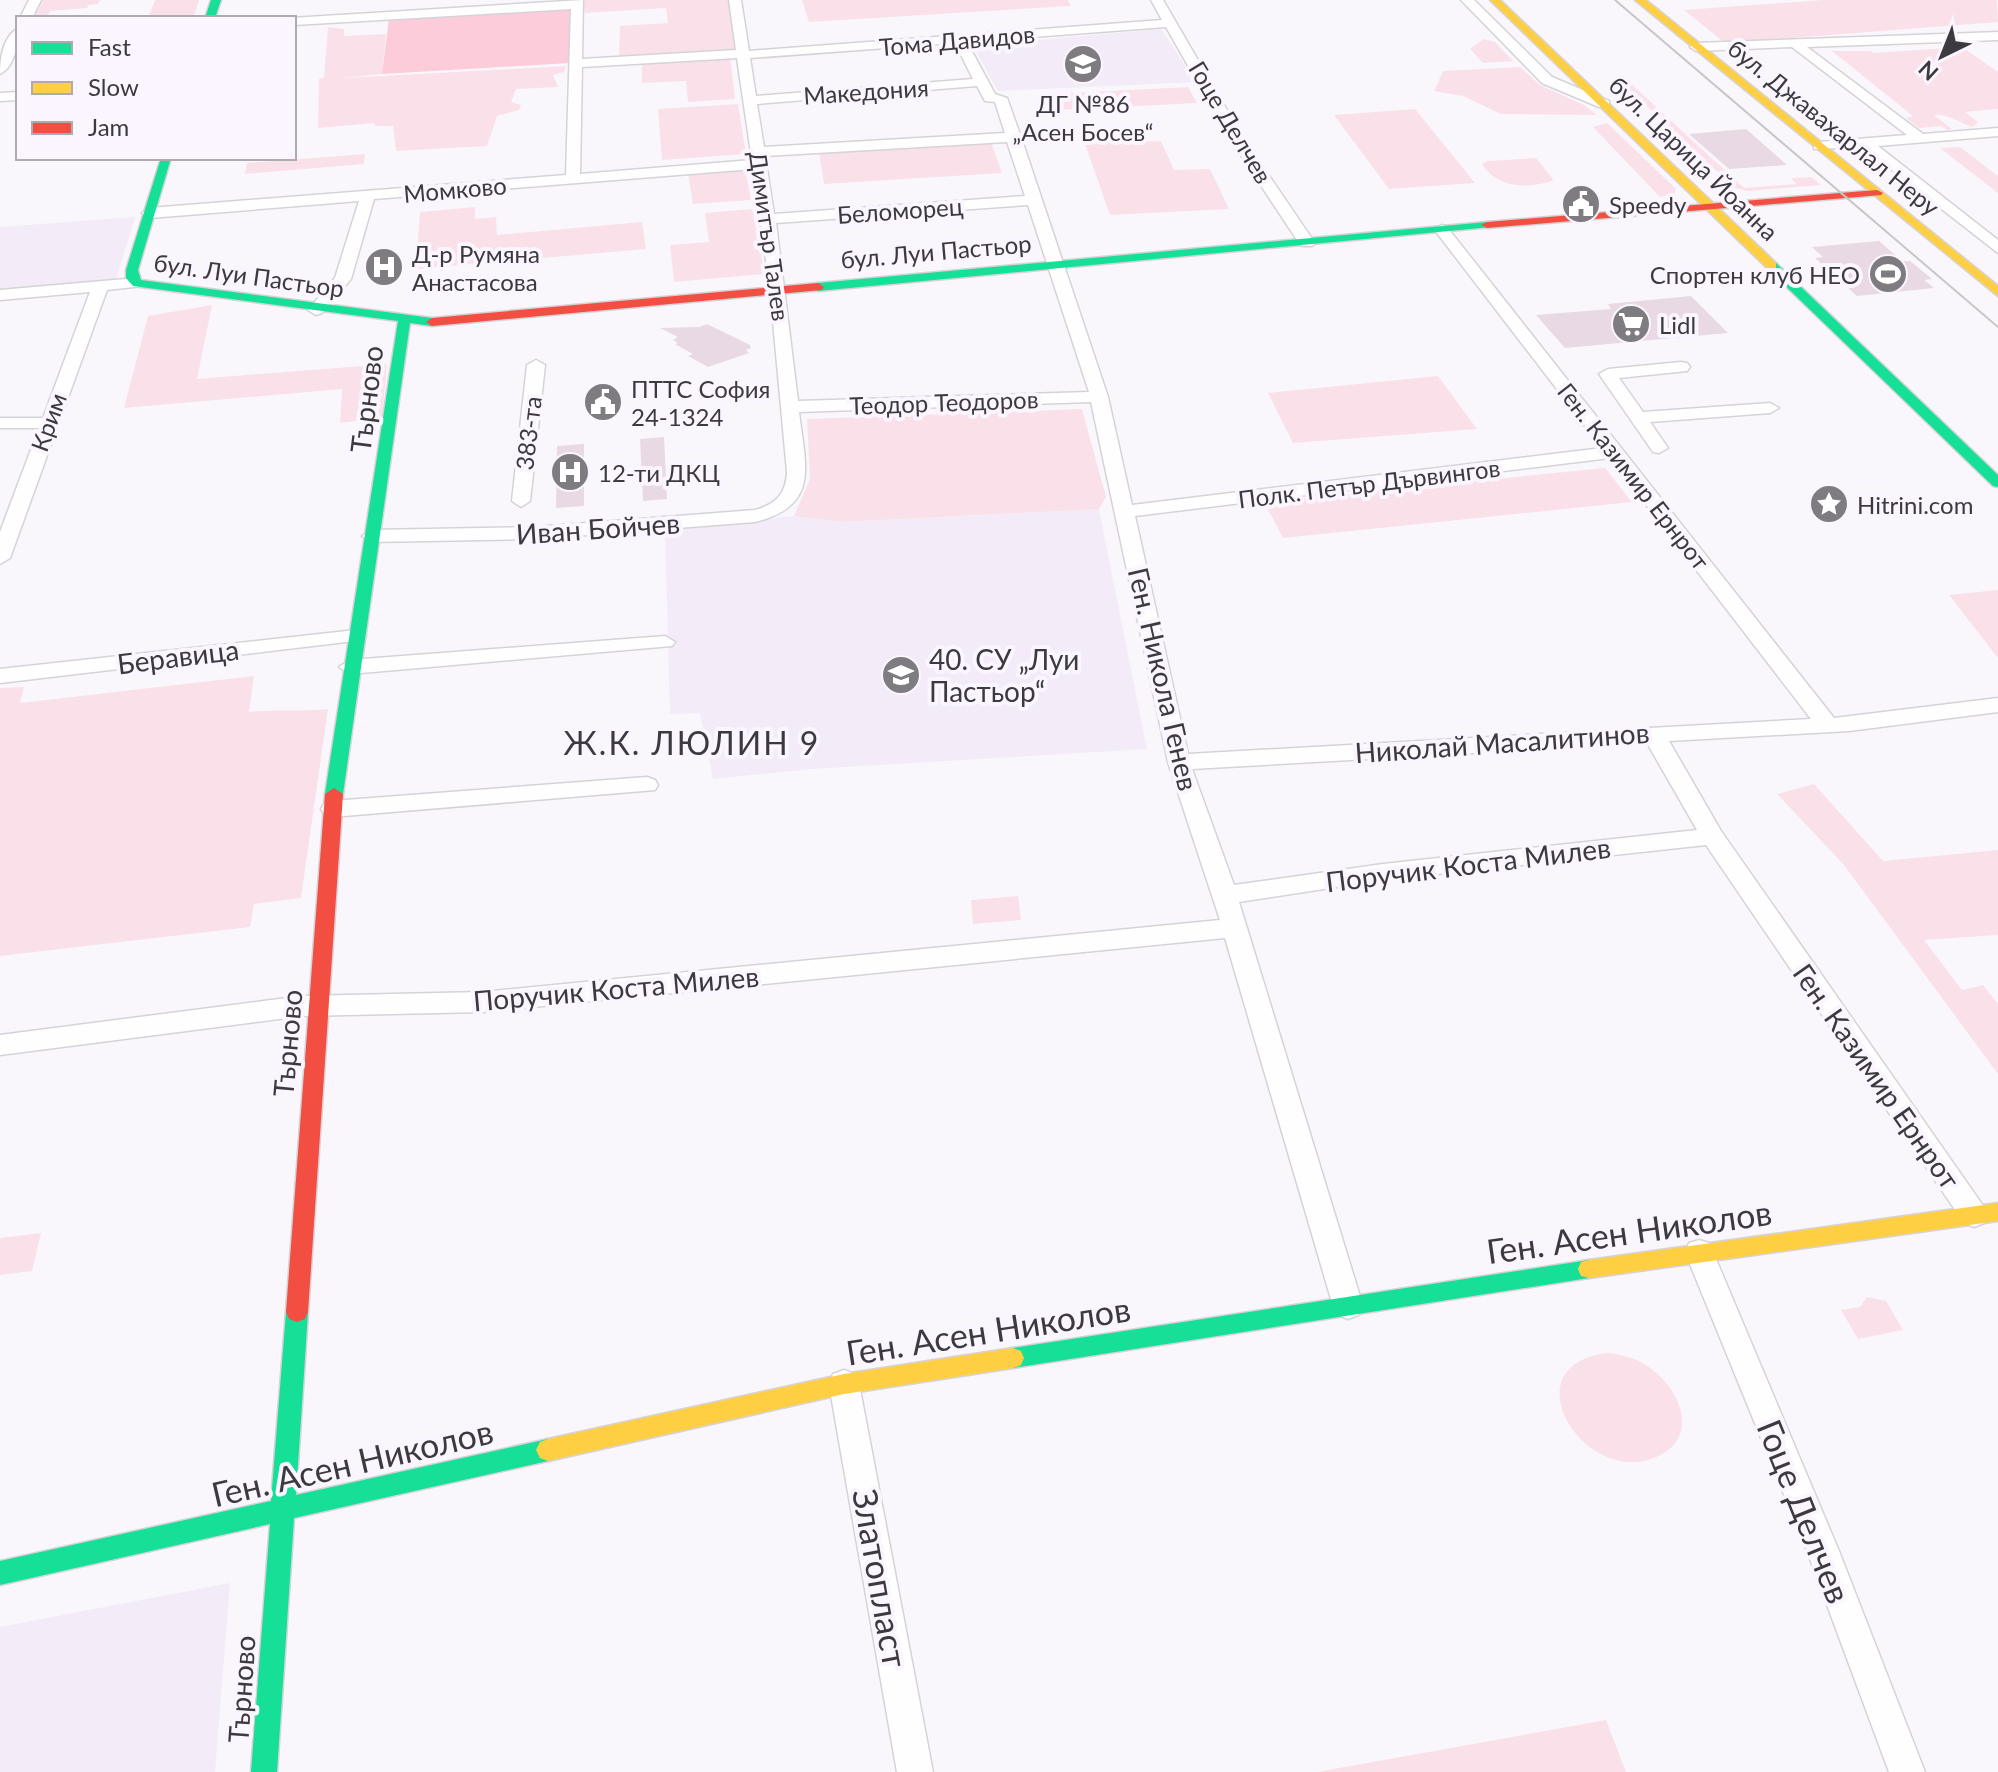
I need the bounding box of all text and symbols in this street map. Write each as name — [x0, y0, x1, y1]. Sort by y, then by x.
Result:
legend — [16, 16, 296, 160]
north arrow — [1902, 16, 1982, 96]
street label: Тома Давидов — [878, 19, 1036, 61]
text: Fast — [88, 32, 131, 61]
street label: бул. Джавахарлал Неру — [1722, 33, 1946, 222]
school or university icon: ДГ №86 „Асен Босев“ — [1062, 43, 1104, 85]
text: N — [1913, 55, 1943, 87]
street label: Гоце Делчев — [1183, 56, 1279, 188]
street label: бул. Царица Йоанна — [1604, 70, 1784, 246]
text: Slow — [88, 72, 139, 101]
street label: Македония — [802, 72, 930, 110]
place label: ДГ №86 „Асен Босев“ — [1013, 89, 1153, 146]
text: Jam — [88, 112, 129, 141]
street label: Димитър Талев — [744, 149, 796, 323]
street label: Момково — [402, 170, 508, 208]
public building icon: Speedy — [1560, 183, 1602, 225]
place label: Speedy — [1609, 190, 1687, 219]
street label: Беломорец — [836, 191, 964, 229]
street label: бул. Луи Пастьор — [839, 228, 1033, 274]
place label: Д-р Румяна Анастасова — [412, 239, 540, 296]
hospital icon: Д-р Румяна Анастасова — [363, 246, 405, 288]
street label: бул. Луи Пастьор — [152, 247, 346, 303]
sports icon: Спортен клуб НЕО — [1867, 253, 1909, 295]
place label: Спортен клуб НЕО — [1650, 260, 1860, 289]
supermarket icon: Lidl — [1610, 303, 1652, 345]
place label: Lidl — [1659, 310, 1696, 339]
street label: Търново — [343, 344, 389, 454]
place label: ПТТС София 24-1324 — [631, 374, 770, 431]
street label: Ген. Казимир Ернрот — [1552, 377, 1716, 575]
public building icon: ПТТС София 24-1324 — [582, 381, 624, 423]
street label: Теодор Теодоров — [849, 384, 1039, 420]
street label: Крим — [24, 389, 72, 455]
street label: 383-та — [509, 394, 547, 472]
hospital icon: 12-ти ДКЦ — [549, 451, 591, 493]
street label: Полк. Петър Дървингов — [1236, 453, 1502, 513]
place label: 12-ти ДКЦ — [598, 458, 720, 487]
place icon: Hitrini.com — [1808, 483, 1850, 525]
place label: Hitrini.com — [1857, 490, 1973, 519]
street label: Иван Бойчев — [515, 505, 681, 551]
street label: Ген. Никола Генев — [1122, 564, 1206, 794]
street label: Беравица — [115, 632, 241, 680]
place label: 40. СУ „Луи Пастьор“ — [929, 642, 1080, 708]
school or university icon: 40. СУ „Луи Пастьор“ — [880, 654, 922, 696]
street label: Николай Масалитинов — [1354, 715, 1650, 769]
district label: Ж.К. ЛЮЛИН 9 — [564, 723, 820, 762]
street label: Поручик Коста Милев — [1324, 830, 1612, 898]
street label: Ген. Казимир Ернрот — [1787, 957, 1967, 1195]
street label: Поручик Коста Милев — [472, 959, 760, 1017]
street label: Търново — [265, 988, 309, 1098]
street label: Ген. Асен Николов — [1484, 1191, 1774, 1271]
street label: Ген. Асен Николов — [843, 1287, 1133, 1373]
street label: Ген. Асен Николов — [207, 1410, 497, 1514]
street label: Гоце Делчев — [1750, 1413, 1860, 1609]
street label: Златопласт — [845, 1486, 917, 1670]
street label: Търново — [220, 1634, 262, 1744]

